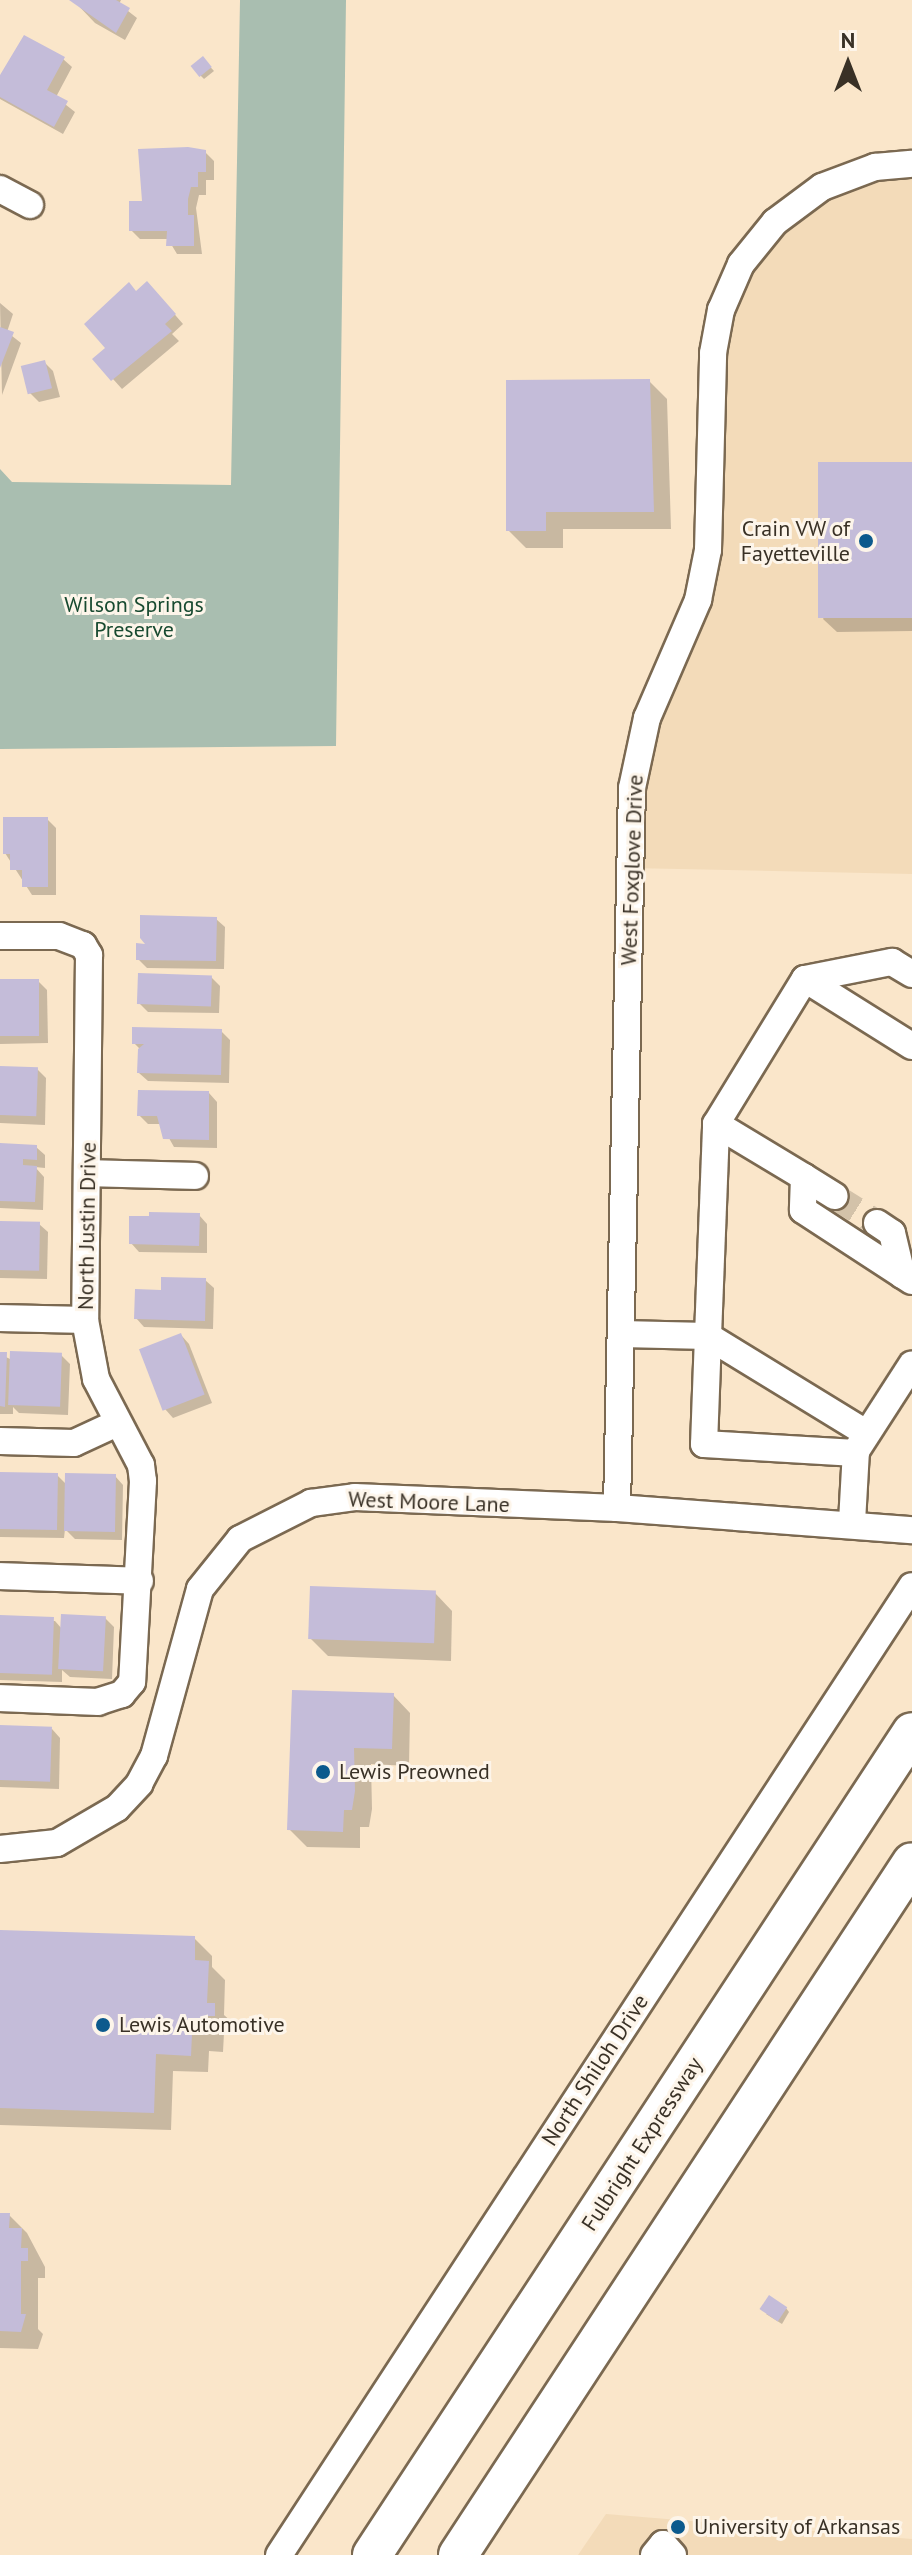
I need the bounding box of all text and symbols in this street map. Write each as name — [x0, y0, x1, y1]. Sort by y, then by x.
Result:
north arrow — [808, 24, 888, 104]
text: N — [841, 26, 855, 54]
place label: Crain VW of Fayetteville — [740, 515, 850, 566]
marker: Crain VW of Fayetteville — [857, 532, 875, 550]
park label: Wilson Springs Preserve — [64, 591, 204, 642]
street label: West Foxglove Drive — [615, 774, 649, 966]
street label: North Justin Drive — [72, 1142, 102, 1310]
street label: West Moore Lane — [348, 1486, 510, 1518]
place label: Lewis Preowned — [339, 1759, 490, 1785]
marker: Lewis Preowned — [314, 1763, 332, 1781]
street label: North Shiloh Drive — [536, 1989, 654, 2151]
place label: Lewis Automotive — [119, 2012, 285, 2038]
marker: Lewis Automotive — [94, 2016, 112, 2034]
street label: Fulbright Expressway — [576, 2052, 708, 2236]
place label: University of Arkansas — [694, 2514, 902, 2540]
marker: University of Arkansas — [669, 2518, 687, 2536]

